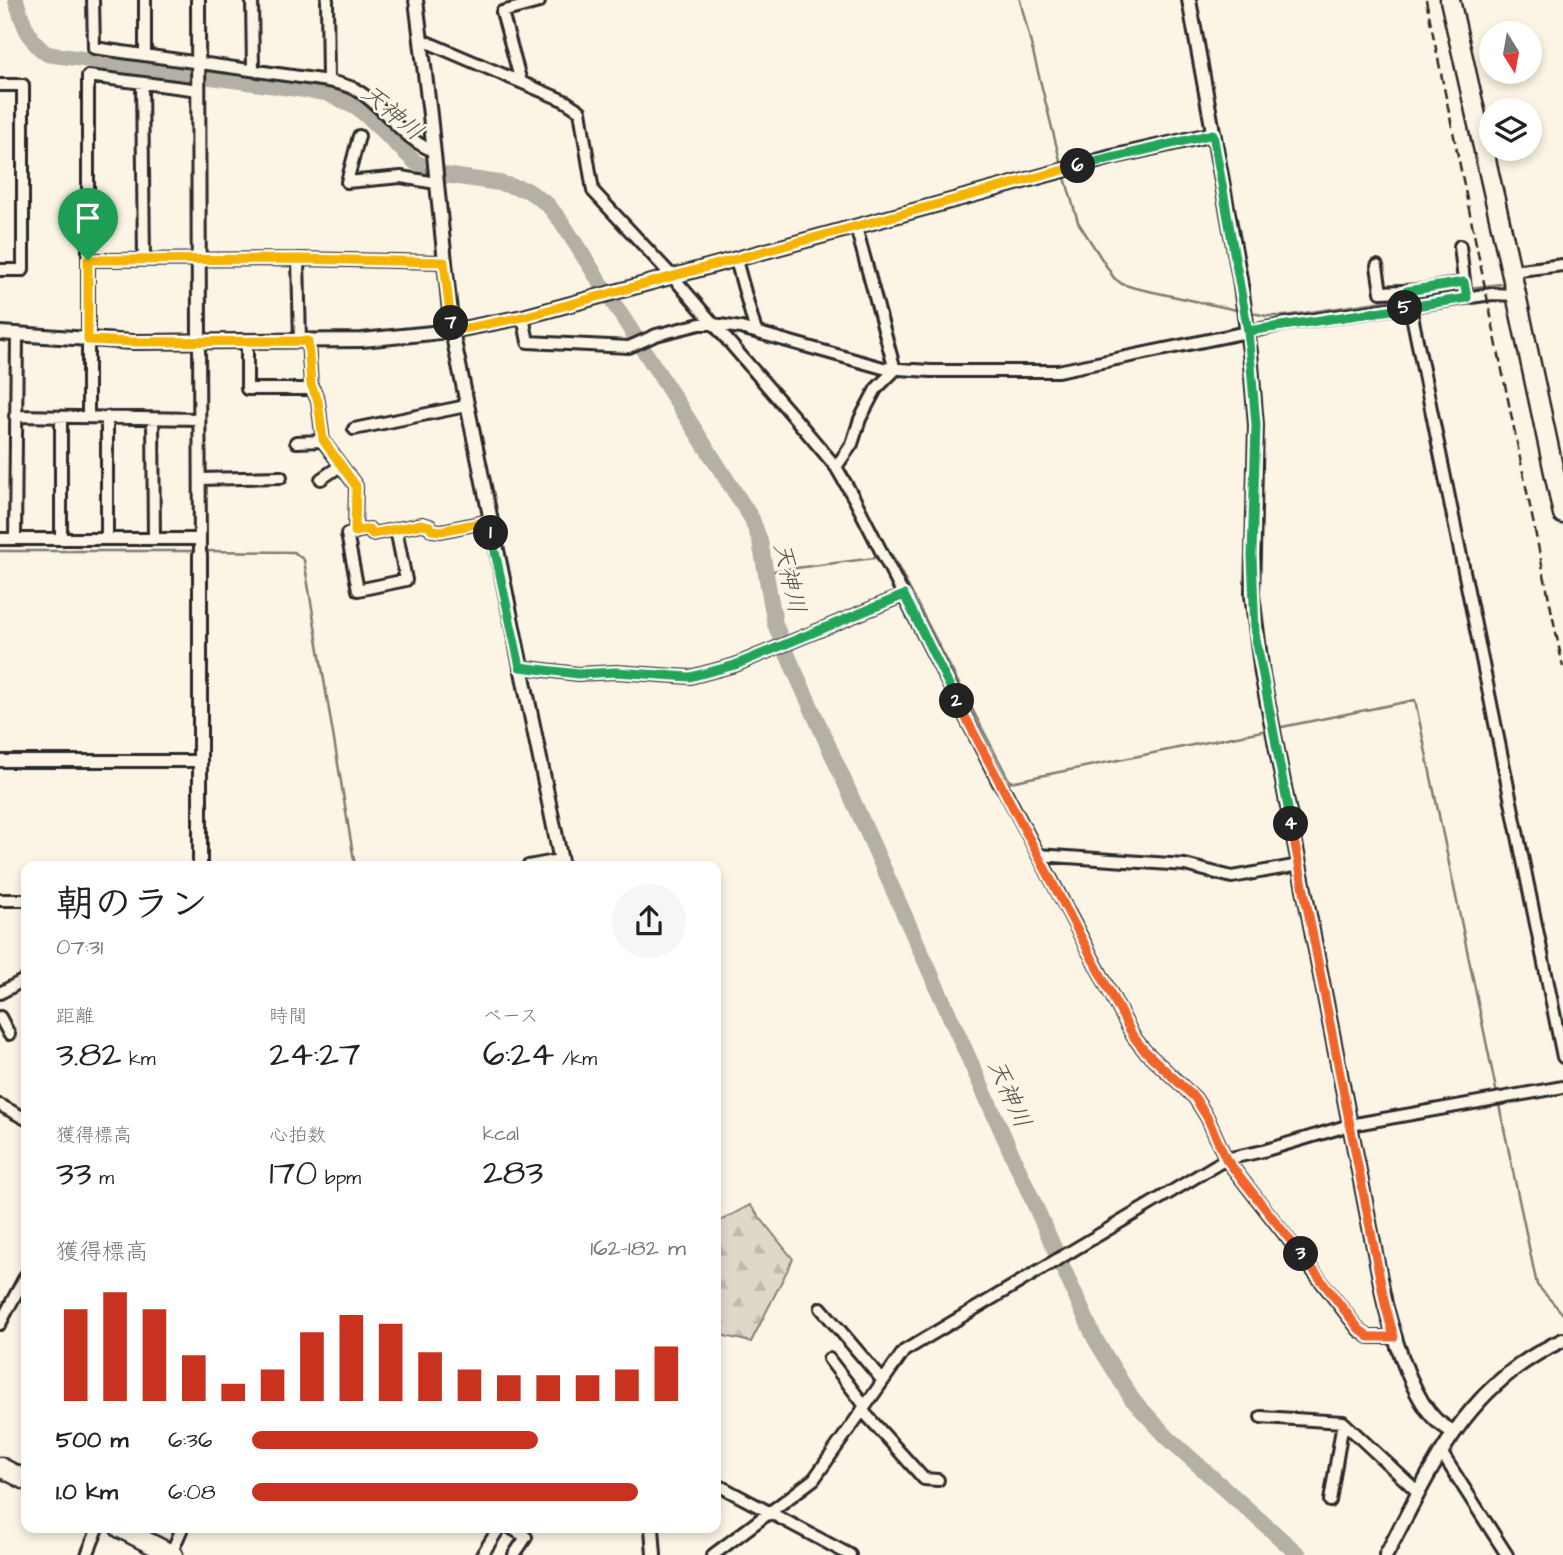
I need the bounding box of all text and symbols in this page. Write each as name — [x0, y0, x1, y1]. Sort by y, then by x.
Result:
north arrow — [1479, 21, 1542, 84]
map controls — [1479, 21, 1542, 161]
water label: 天神川 — [353, 77, 431, 149]
button: layers — [1479, 98, 1542, 161]
pin: 6 — [1060, 148, 1096, 184]
text: 6 — [1072, 152, 1083, 179]
pin — [58, 188, 118, 260]
icon: arrive — [69, 199, 107, 237]
pin: 5 — [1388, 290, 1422, 326]
text: 5 — [1398, 294, 1411, 321]
pin: 7 — [434, 306, 468, 340]
text: 7 — [445, 309, 456, 336]
pin: 1 — [474, 516, 508, 550]
text: 1 — [489, 519, 492, 546]
water label: 天神川 — [764, 539, 814, 617]
pin: 2 — [940, 684, 974, 718]
text: 2 — [951, 687, 962, 714]
pin: 4 — [1274, 806, 1308, 842]
text: 4 — [1284, 810, 1297, 837]
text: 朝のラン — [56, 879, 208, 931]
button: share — [612, 884, 686, 958]
text: 07:31 — [56, 931, 103, 963]
text: 距離 — [56, 1003, 94, 1030]
text: 時間 — [269, 1003, 307, 1030]
text: ペース — [483, 1003, 539, 1030]
text: 3.82 — [56, 1030, 121, 1079]
text: 24:27 — [269, 1030, 361, 1079]
text: 6:24 — [483, 1030, 554, 1079]
text: km — [121, 1046, 156, 1073]
text: /km — [554, 1046, 597, 1073]
water label: 天神川 — [979, 1054, 1039, 1134]
text: kcal — [483, 1121, 519, 1148]
text: 獲得標高 — [56, 1122, 132, 1149]
text: 心拍数 — [269, 1122, 326, 1149]
text: 283 — [483, 1148, 543, 1197]
text: 33 — [56, 1149, 92, 1198]
text: 170 — [269, 1149, 317, 1198]
text: m — [92, 1165, 114, 1192]
text: bpm — [317, 1165, 361, 1192]
text: 162–182 m — [590, 1232, 686, 1264]
text: 獲得標高 — [56, 1236, 148, 1268]
pin: 3 — [1284, 1236, 1318, 1272]
text: 3 — [1296, 1240, 1305, 1267]
text: 500 m — [56, 1424, 128, 1456]
text: 6:36 — [168, 1424, 212, 1456]
text: 1.0 km — [56, 1476, 118, 1508]
text: 6:08 — [168, 1476, 216, 1508]

